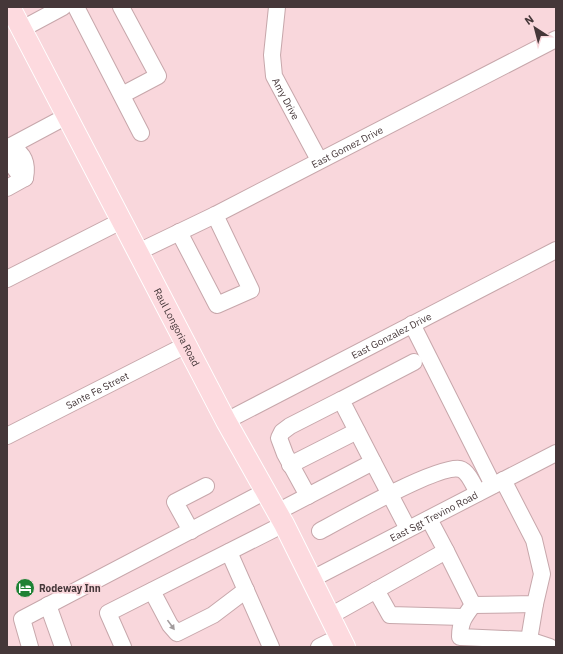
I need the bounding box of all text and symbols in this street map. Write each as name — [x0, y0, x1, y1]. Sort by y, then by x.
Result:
north arrow — [515, 8, 555, 48]
text: N — [522, 12, 536, 28]
street label: Amy Drive — [270, 75, 303, 122]
street label: East Gomez Drive — [309, 123, 386, 171]
street label: Raul Longoria Road — [151, 286, 203, 368]
street label: East Gonzalez Drive — [349, 309, 434, 362]
street label: Sante Fe Street — [63, 369, 131, 412]
street label: East Sgt Trevino Road — [388, 488, 480, 544]
hotel icon: Rodeway Inn — [14, 577, 36, 599]
place label: Rodeway Inn — [39, 582, 101, 595]
one-way arrow — [167, 619, 175, 630]

